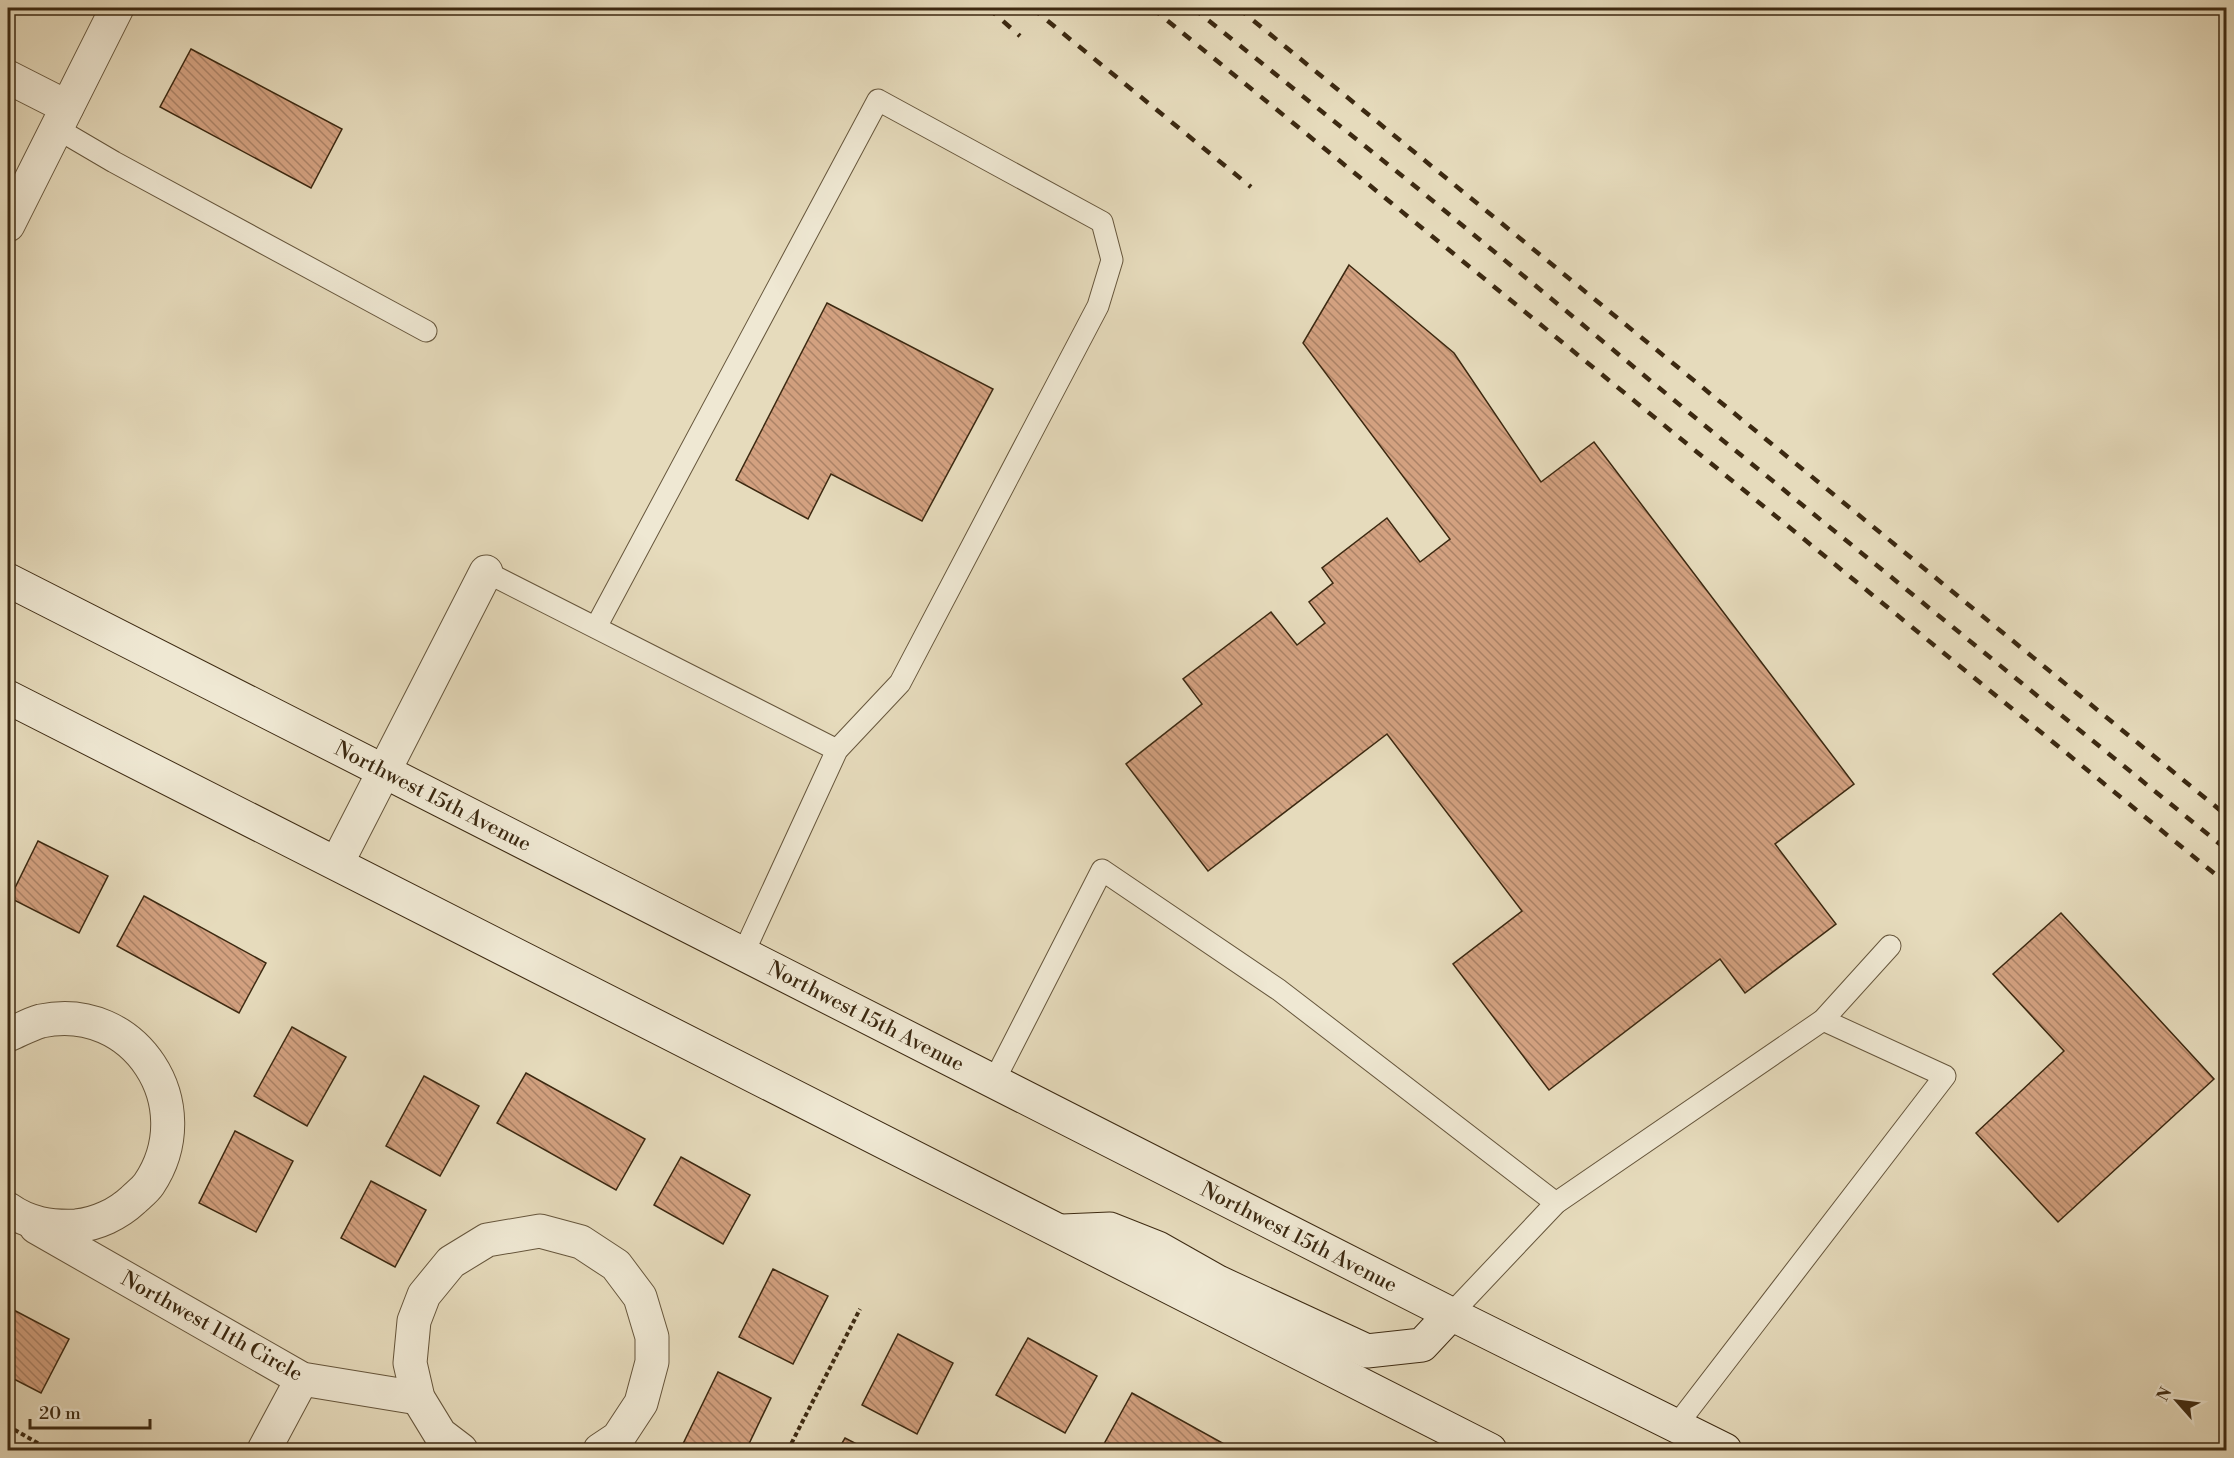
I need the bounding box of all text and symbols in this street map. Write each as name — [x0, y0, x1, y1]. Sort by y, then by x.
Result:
street label: Northwest 15th Avenue — [330, 736, 535, 858]
street label: Northwest 15th Avenue — [763, 956, 968, 1078]
street label: Northwest 15th Avenue — [1196, 1177, 1401, 1299]
street label: Northwest 11th Circle — [116, 1266, 307, 1388]
north arrow — [2147, 1371, 2207, 1431]
text: N — [2153, 1384, 2177, 1405]
scale bar — [30, 1392, 150, 1430]
text: 20 m — [39, 1402, 81, 1425]

